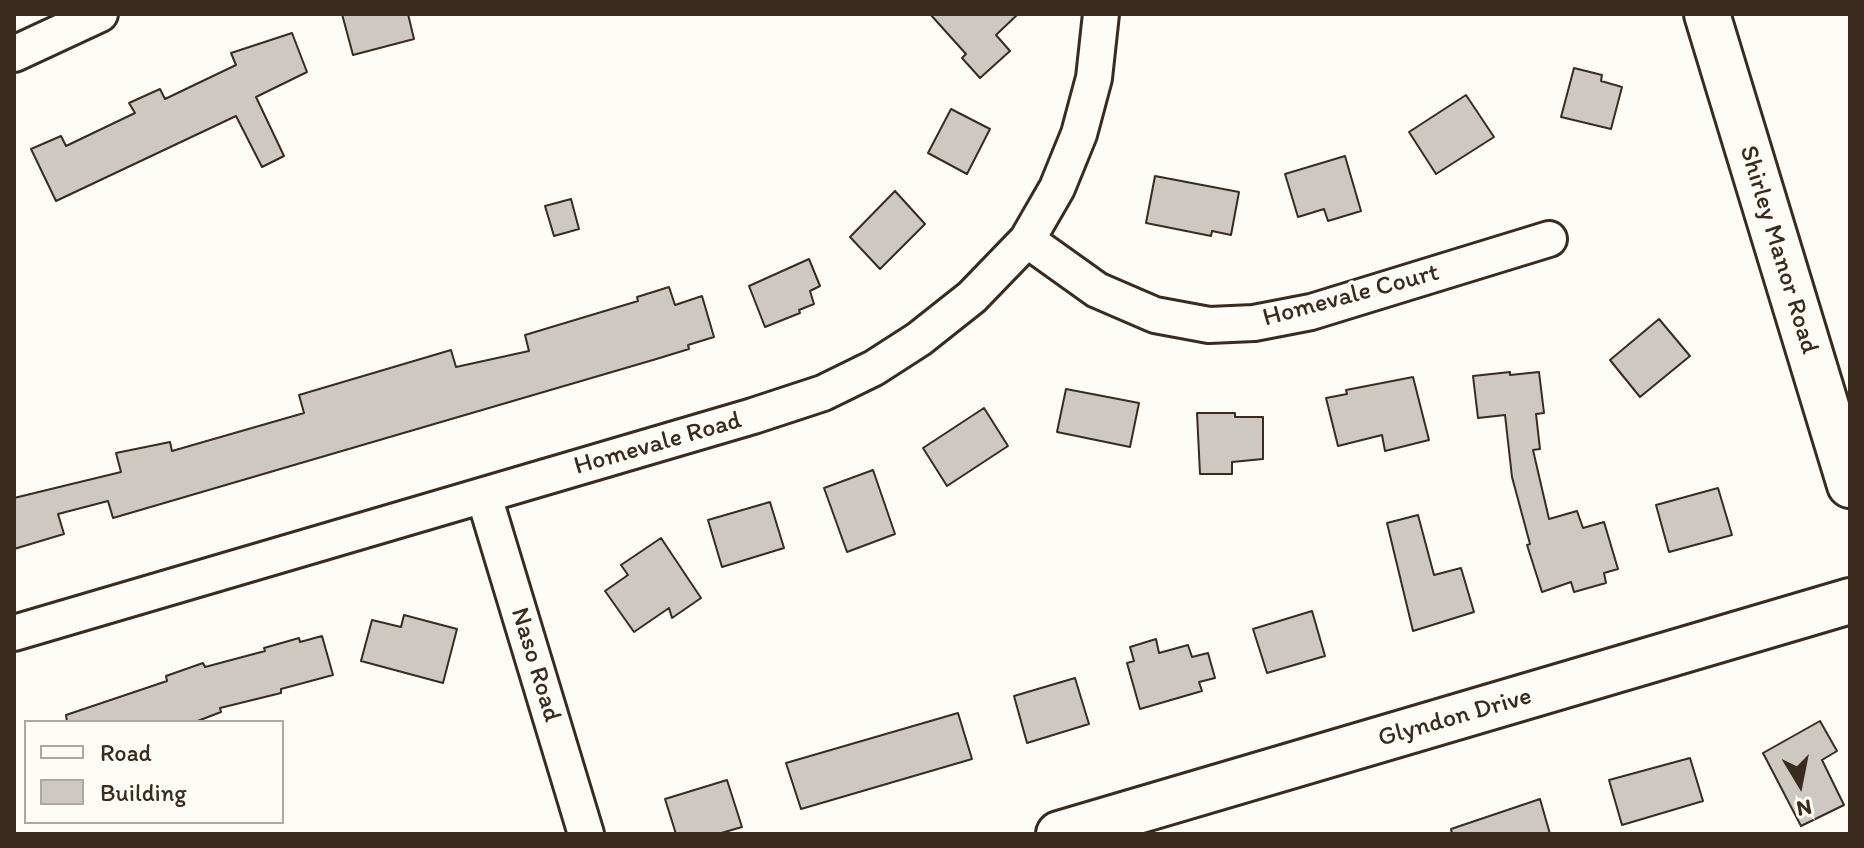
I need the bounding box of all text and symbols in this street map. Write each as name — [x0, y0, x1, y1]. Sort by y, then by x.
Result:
street label: Shirley Manor Road — [1731, 142, 1825, 358]
street label: Homevale Court — [1260, 258, 1442, 334]
street label: Homevale Road — [571, 405, 745, 483]
street label: Naso Road — [503, 604, 567, 726]
street label: Glyndon Drive — [1375, 681, 1535, 755]
legend — [24, 720, 284, 824]
text: Road — [100, 738, 152, 767]
north arrow — [1760, 744, 1840, 824]
text: Building — [100, 778, 187, 807]
text: N — [1795, 794, 1814, 823]

